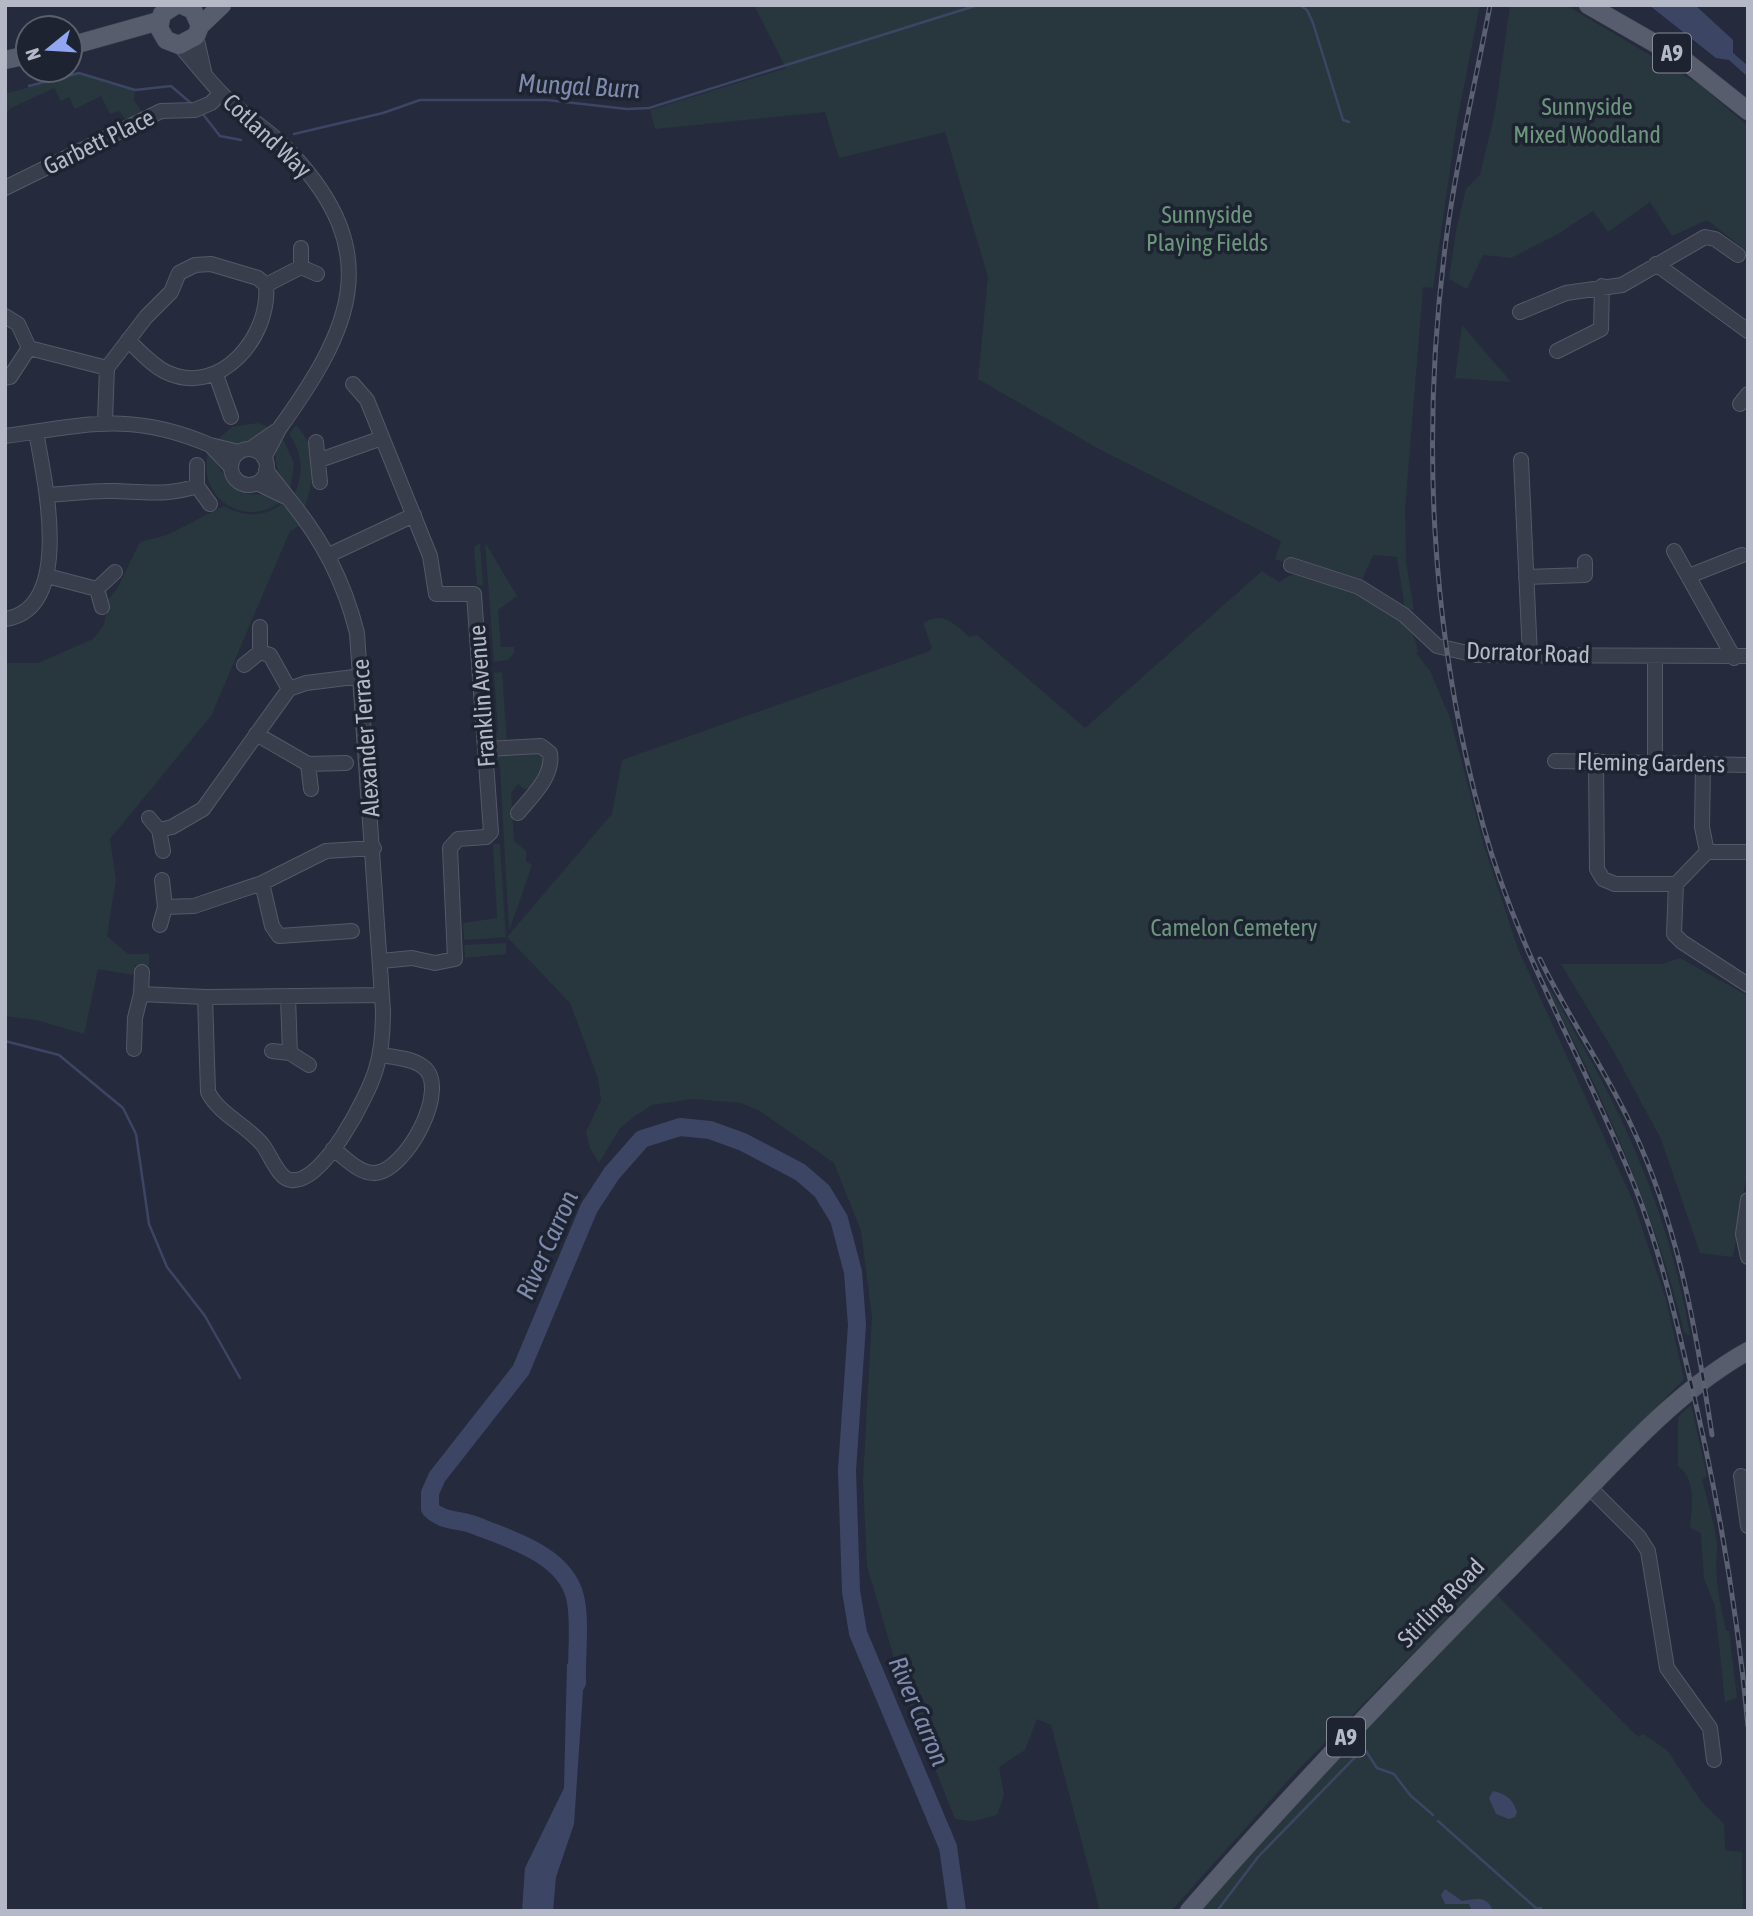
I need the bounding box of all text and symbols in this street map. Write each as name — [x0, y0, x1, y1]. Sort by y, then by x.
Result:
north arrow — [14, 14, 84, 84]
road number: A9 — [1653, 34, 1691, 72]
text: N — [21, 46, 45, 63]
water label: Mungal Burn — [517, 68, 641, 104]
street label: Cotland Way — [218, 88, 317, 183]
park label: Sunnyside Mixed Woodland — [1513, 93, 1661, 148]
street label: Garbett Place — [39, 103, 158, 180]
park label: Sunnyside Playing Fields — [1146, 201, 1268, 256]
street label: Franklin Avenue — [463, 624, 500, 768]
street label: Dorrator Road — [1466, 637, 1590, 668]
street label: Alexander Terrace — [347, 658, 384, 818]
street label: Fleming Gardens — [1577, 748, 1725, 777]
park label: Camelon Cemetery — [1151, 914, 1318, 941]
water label: River Carron — [510, 1186, 584, 1304]
street label: Stirling Road — [1392, 1553, 1489, 1653]
water label: River Carron — [883, 1652, 956, 1770]
road number: A9 — [1327, 1718, 1365, 1756]

